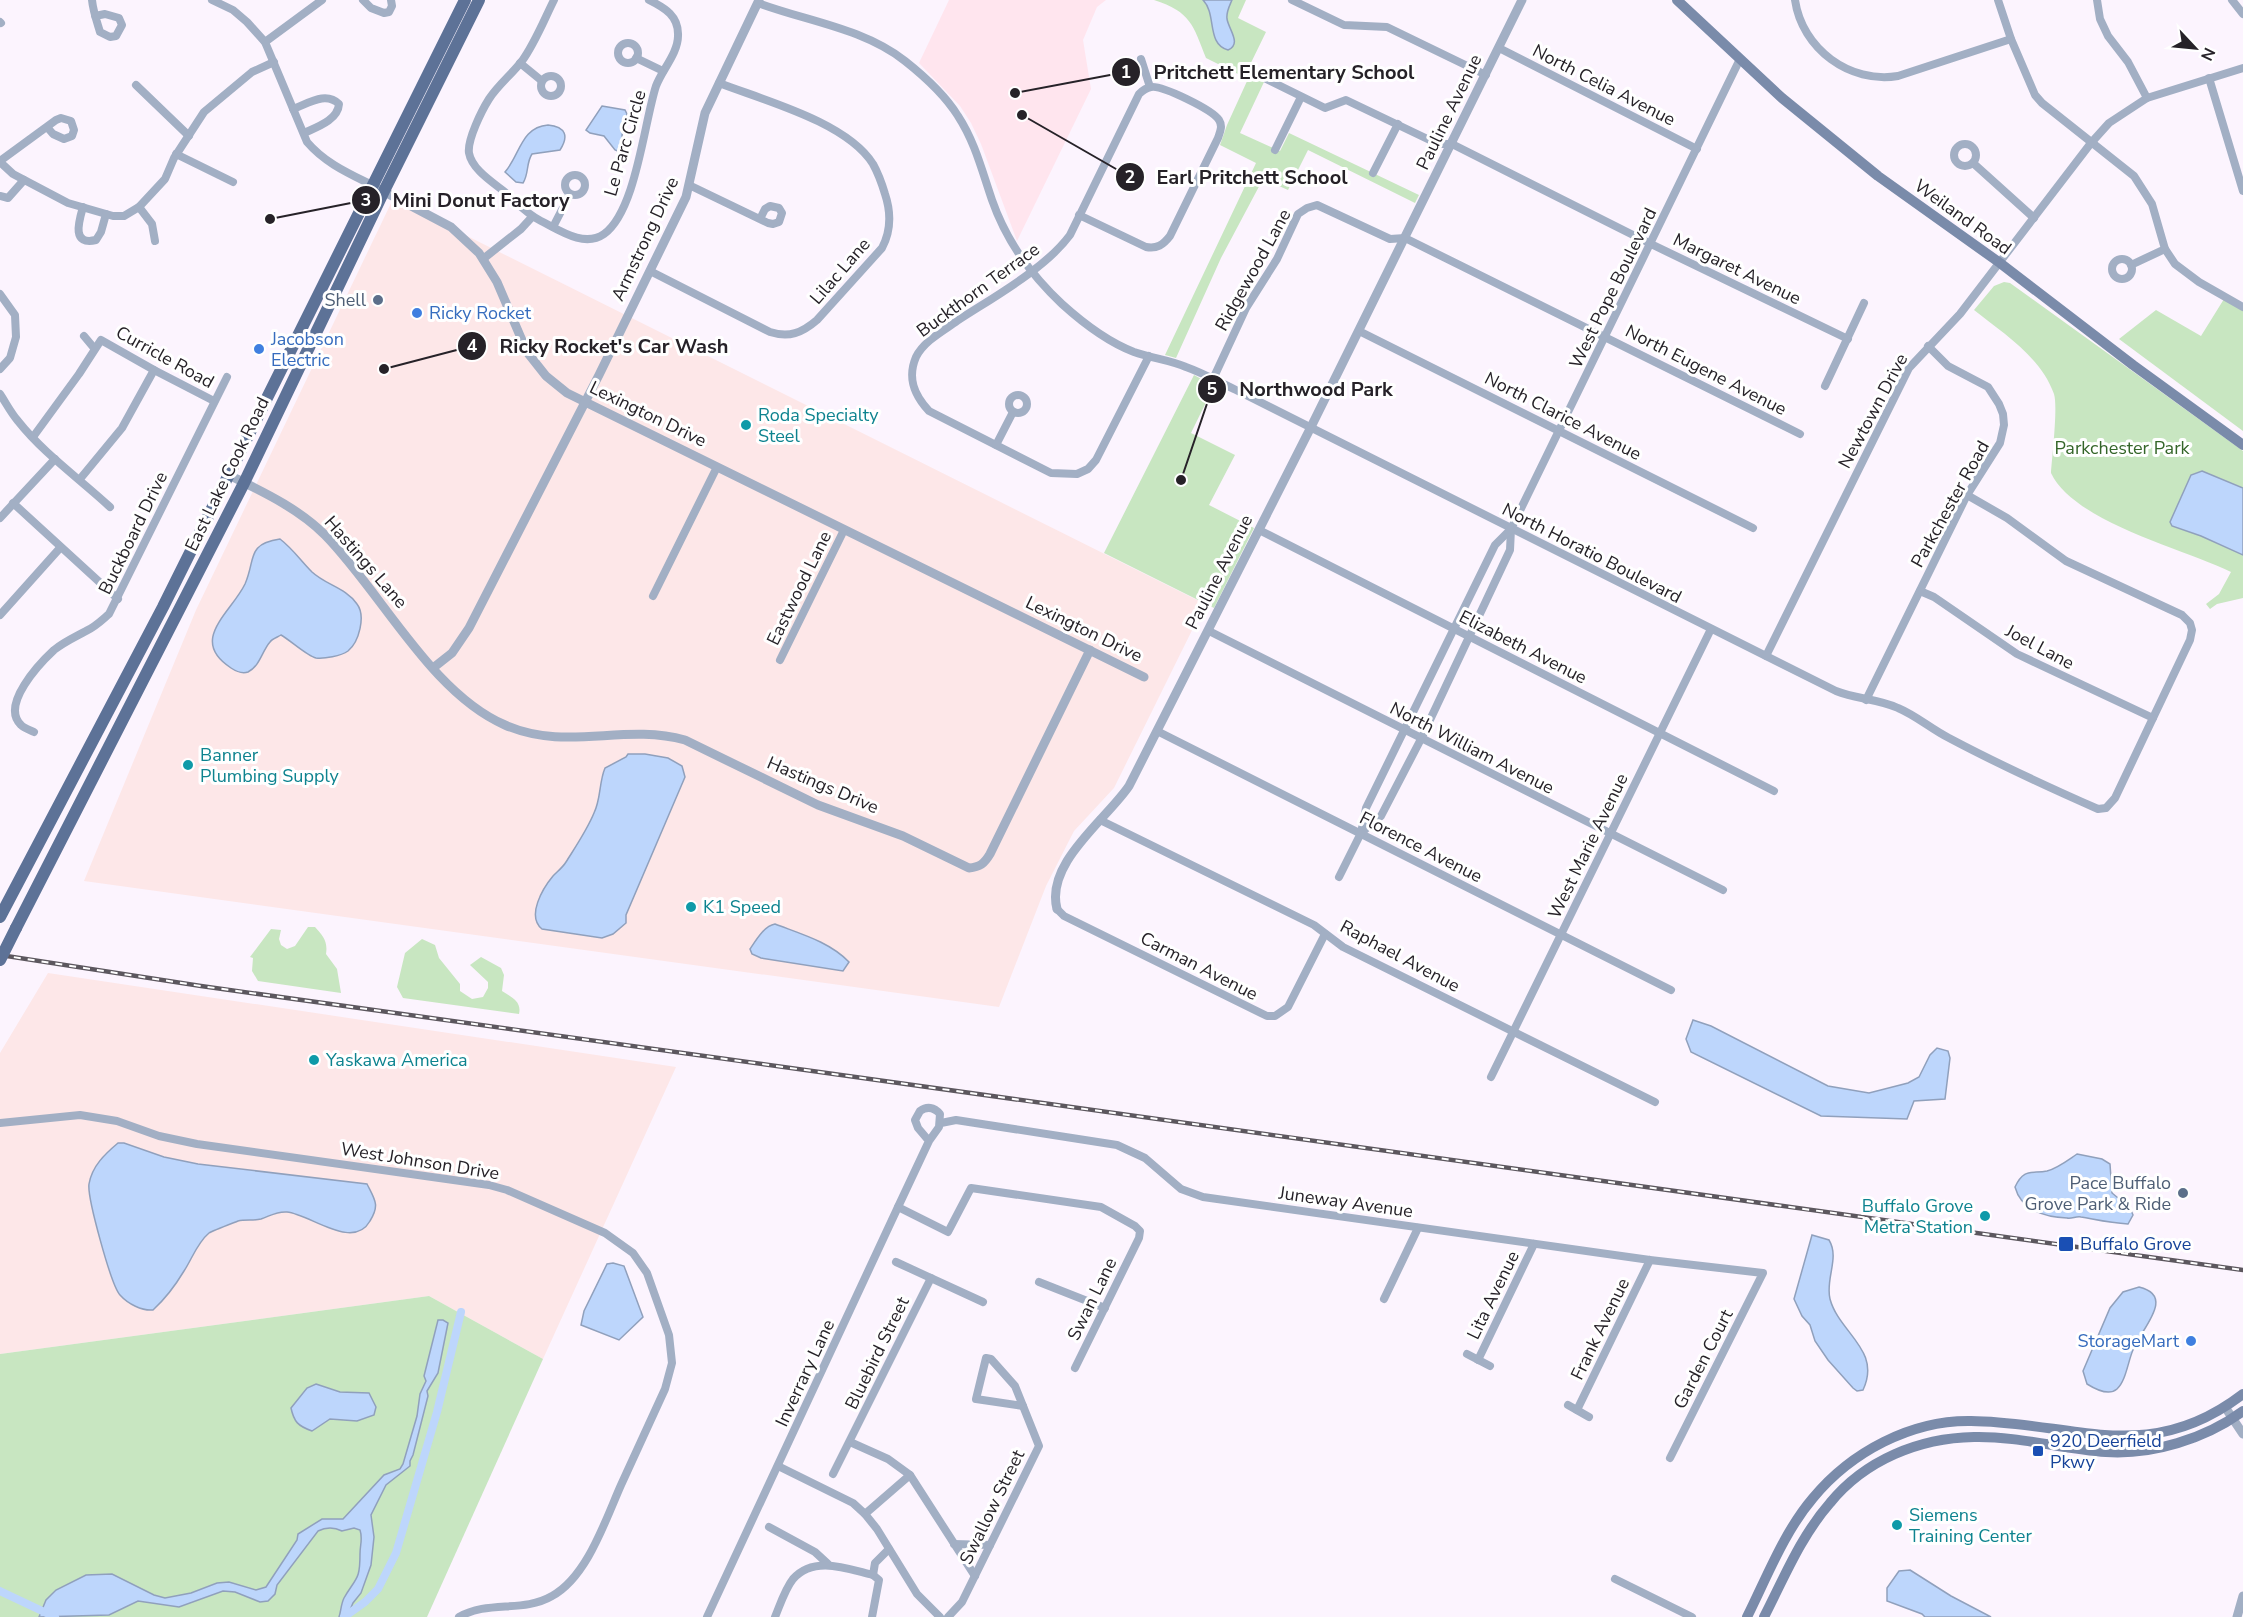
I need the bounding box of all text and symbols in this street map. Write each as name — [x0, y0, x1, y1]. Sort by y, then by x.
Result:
north arrow — [2165, 18, 2225, 78]
street label: North Celia Avenue — [1528, 39, 1680, 131]
text: N — [2195, 44, 2220, 64]
street label: Pauline Avenue — [1411, 50, 1487, 174]
callout: Pritchett Elementary School — [1111, 53, 1426, 91]
text: Pritchett Elementary School — [1154, 59, 1415, 86]
text: 1 — [1121, 60, 1131, 84]
street label: Le Parc Circle — [598, 87, 652, 199]
callout: Earl Pritchett School — [1115, 158, 1360, 196]
text: Earl Pritchett School — [1156, 164, 1348, 191]
text: 2 — [1125, 165, 1135, 189]
street label: Armstrong Drive — [606, 173, 684, 305]
street label: Weiland Road — [1910, 174, 2016, 260]
callout: Mini Donut Factory — [351, 181, 582, 219]
text: Mini Donut Factory — [392, 187, 570, 214]
text: 3 — [361, 188, 371, 212]
street label: West Pope Boulevard — [1564, 204, 1662, 372]
street label: Ridgewood Lane — [1210, 205, 1296, 335]
street label: Margaret Avenue — [1669, 228, 1805, 310]
street label: Lilac Lane — [804, 233, 876, 309]
street label: Buckthorn Terrace — [912, 237, 1044, 343]
place label: Shell — [324, 288, 367, 312]
marker: Shell — [371, 293, 385, 307]
place label: Ricky Rocket — [429, 301, 532, 325]
marker: Ricky Rocket — [410, 306, 424, 320]
street label: North Eugene Avenue — [1621, 319, 1791, 421]
street label: Curricle Road — [112, 320, 218, 394]
place label: Jacobson Electric — [270, 327, 344, 372]
callout: Ricky Rocket's Car Wash — [457, 327, 740, 365]
text: Ricky Rocket's Car Wash — [500, 333, 728, 360]
text: 4 — [467, 334, 478, 358]
marker: Jacobson Electric — [252, 342, 266, 356]
street label: Newtown Drive — [1833, 349, 1913, 473]
street label: North Clarice Avenue — [1481, 366, 1645, 466]
callout: Northwood Park — [1197, 370, 1405, 408]
street label: Lexington Drive — [586, 375, 710, 453]
text: Northwood Park — [1239, 376, 1394, 403]
text: 5 — [1207, 377, 1218, 401]
street label: East Lake Cook Road — [179, 393, 275, 555]
place label: Roda Specialty Steel — [758, 403, 879, 448]
marker: Roda Specialty Steel — [739, 418, 753, 432]
street label: Parkchester Road — [1905, 436, 1995, 572]
park label: Parkchester Park — [2054, 436, 2191, 460]
street label: Buckboard Drive — [93, 468, 173, 598]
street label: North Horatio Boulevard — [1498, 497, 1686, 609]
street label: Hastings Lane — [319, 511, 413, 613]
street label: Pauline Avenue — [1180, 511, 1258, 633]
street label: Eastwood Lane — [761, 527, 837, 649]
street label: Lexington Drive — [1022, 590, 1146, 668]
street label: Elizabeth Avenue — [1455, 604, 1591, 690]
street label: Joel Lane — [2001, 618, 2079, 675]
street label: North William Avenue — [1386, 696, 1558, 800]
place label: Banner Plumbing Supply — [200, 743, 340, 788]
street label: Hastings Drive — [764, 751, 882, 819]
marker: Banner Plumbing Supply — [181, 758, 195, 772]
street label: West Marie Avenue — [1542, 769, 1634, 923]
street label: Florence Avenue — [1355, 806, 1487, 888]
place label: K1 Speed — [703, 895, 781, 919]
marker: K1 Speed — [684, 900, 698, 914]
street label: Raphael Avenue — [1336, 914, 1464, 998]
street label: Carman Avenue — [1136, 926, 1262, 1006]
place label: Yaskawa America — [325, 1048, 468, 1072]
marker: Yaskawa America — [307, 1053, 321, 1067]
street label: West Johnson Drive — [339, 1137, 501, 1185]
place label: Pace Buffalo Grove Park & Ride — [2024, 1171, 2171, 1216]
street label: Juneway Avenue — [1276, 1181, 1415, 1223]
marker: Pace Buffalo Grove Park & Ride — [2176, 1186, 2190, 1200]
place label: Buffalo Grove Metra Station — [1862, 1194, 1973, 1239]
marker: Buffalo Grove Metra Station — [1978, 1209, 1992, 1223]
place label: Buffalo Grove — [2080, 1232, 2191, 1256]
marker: Buffalo Grove — [2057, 1235, 2075, 1253]
street label: Lita Avenue — [1461, 1247, 1525, 1343]
street label: Swan Lane — [1062, 1254, 1122, 1344]
street label: Frank Avenue — [1565, 1274, 1635, 1384]
street label: Bluebird Street — [839, 1292, 915, 1413]
street label: Garden Court — [1668, 1305, 1739, 1413]
street label: Inverrary Lane — [770, 1315, 840, 1431]
place label: StorageMart — [2078, 1329, 2180, 1353]
marker: StorageMart — [2184, 1334, 2198, 1348]
place label: 920 Deerfield Pkwy — [2050, 1429, 2162, 1474]
marker: 920 Deerfield Pkwy — [2031, 1444, 2045, 1458]
street label: Swallow Street — [954, 1445, 1030, 1568]
place label: Siemens Training Center — [1909, 1503, 2032, 1548]
marker: Siemens Training Center — [1890, 1518, 1904, 1532]

